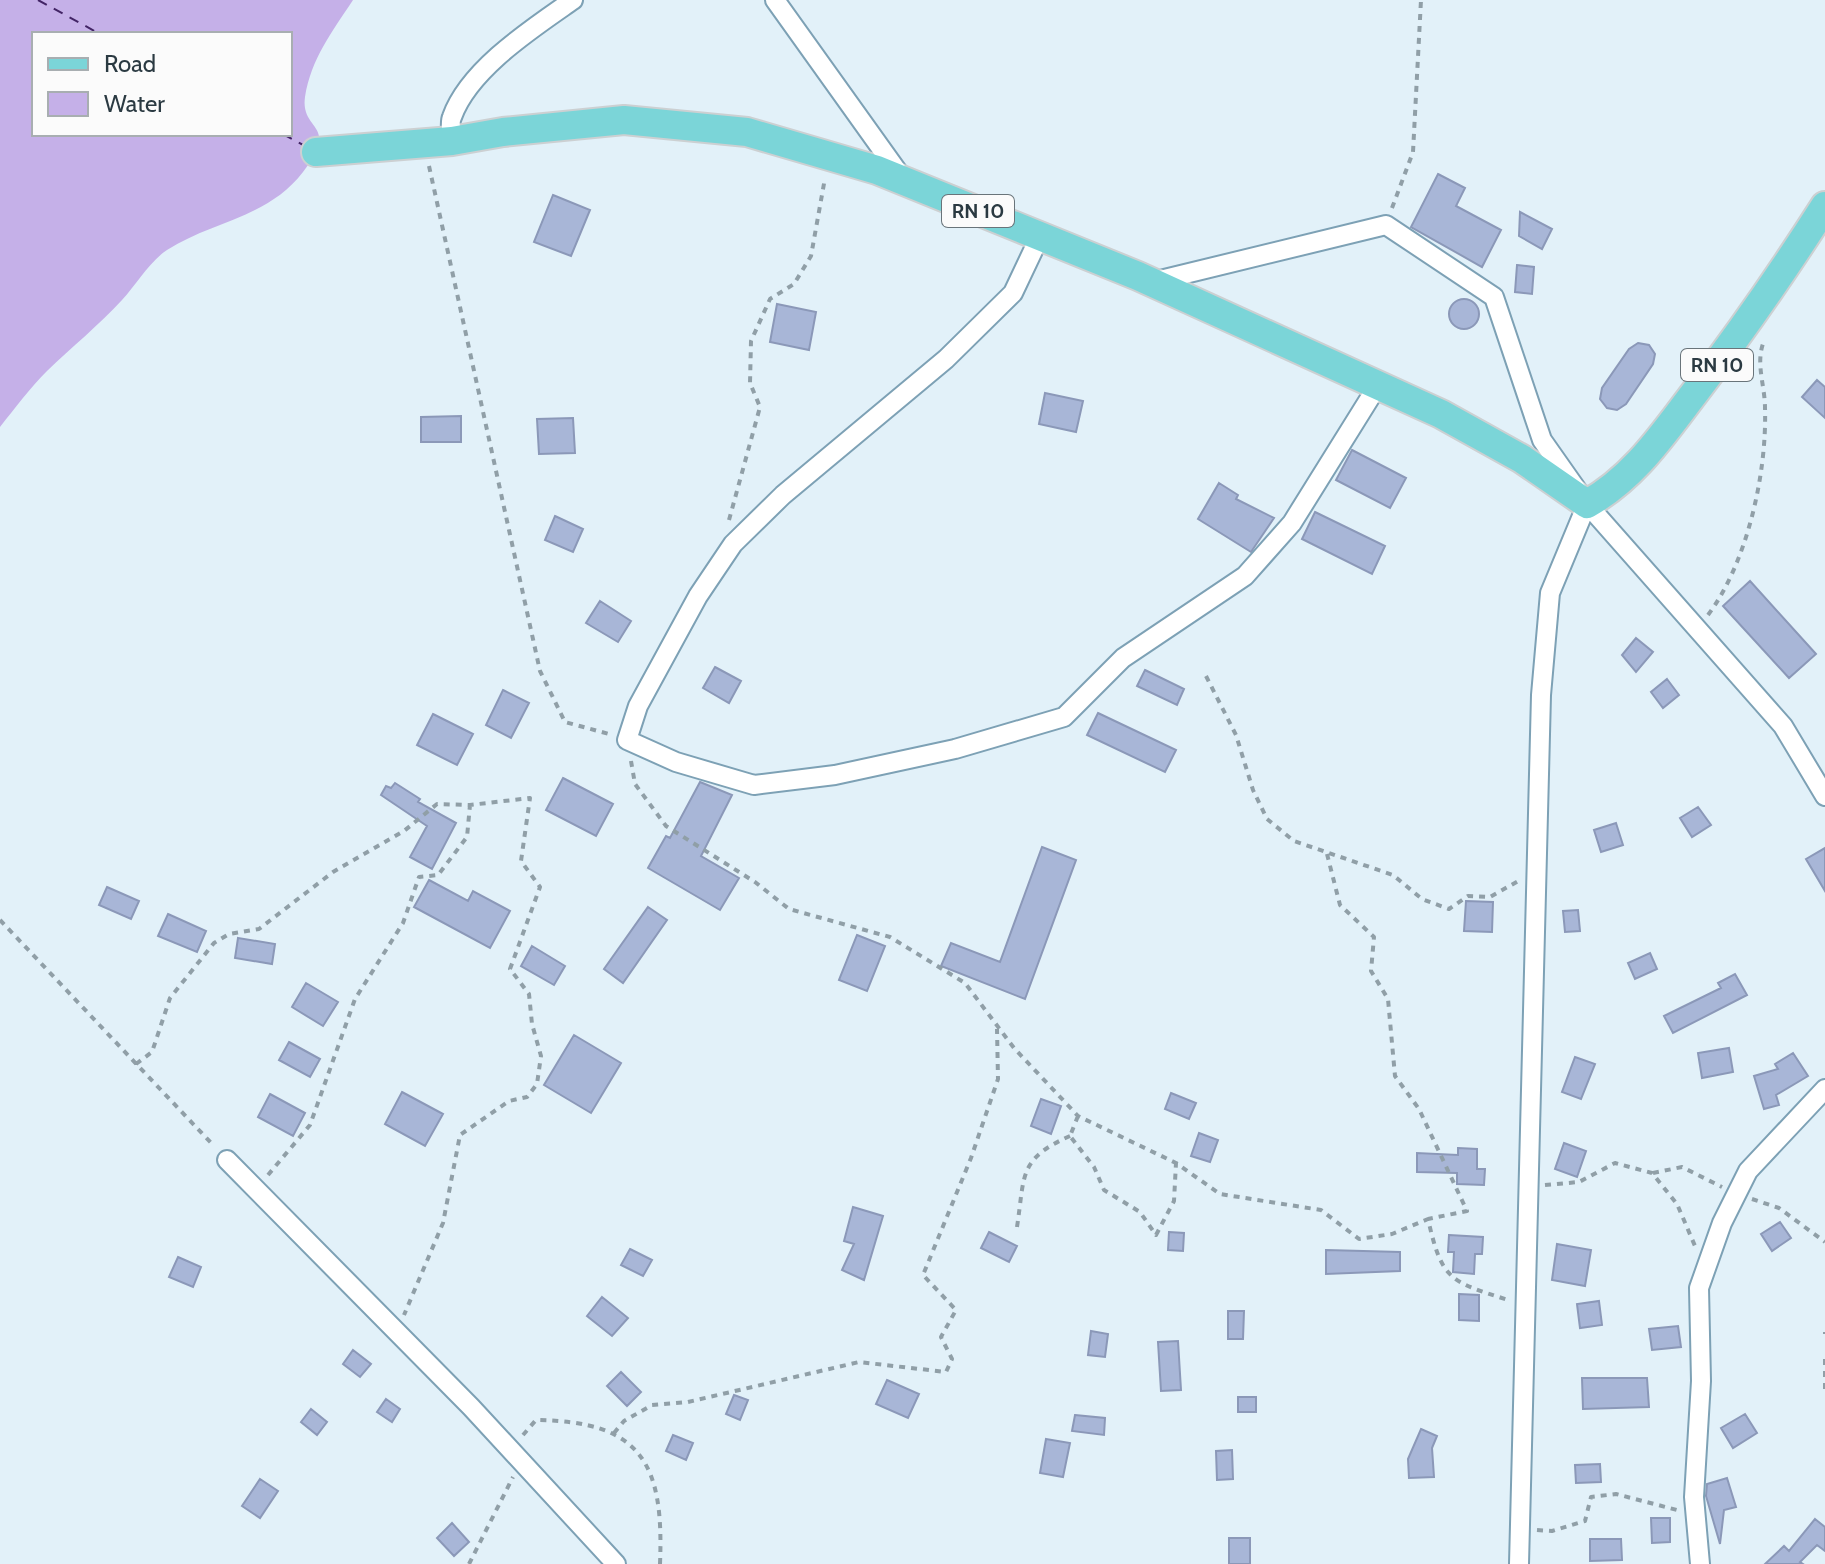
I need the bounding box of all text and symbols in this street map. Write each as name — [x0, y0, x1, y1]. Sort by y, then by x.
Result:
legend — [32, 32, 292, 136]
text: Road — [104, 49, 156, 78]
text: Water — [104, 89, 165, 118]
road number: RN 10 — [942, 195, 1014, 227]
road number: RN 10 — [1681, 349, 1753, 381]

